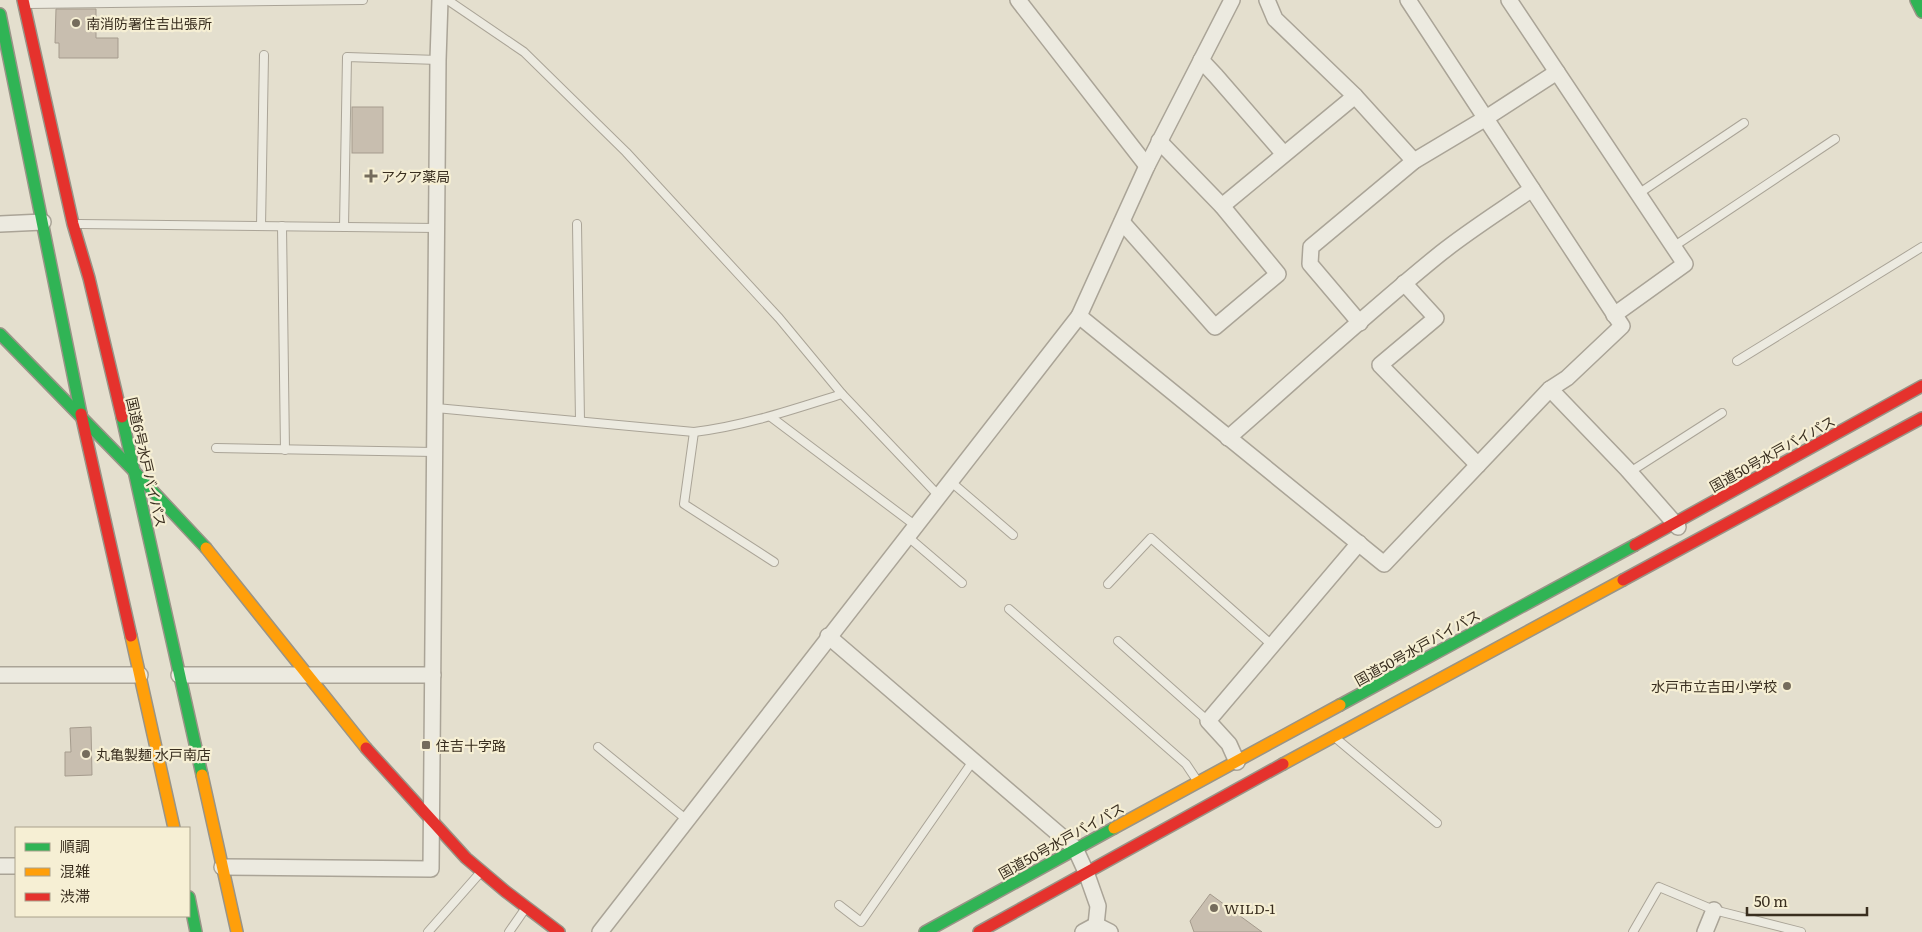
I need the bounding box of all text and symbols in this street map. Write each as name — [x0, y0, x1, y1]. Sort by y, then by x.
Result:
place label: 南消防署住吉出張所 — [86, 13, 212, 33]
marker: 南消防署住吉出張所 — [70, 17, 82, 29]
place label: アクア薬局 — [381, 166, 450, 186]
marker: アクア薬局 — [365, 170, 377, 182]
street label: 国道6号水戸バイパス — [122, 395, 172, 529]
street label: 国道50号水戸バイパス — [1706, 410, 1838, 496]
street label: 国道50号水戸バイパス — [1351, 604, 1483, 690]
place label: 水戸市立吉田小学校 — [1651, 676, 1777, 696]
marker: 水戸市立吉田小学校 — [1781, 680, 1793, 692]
place label: 住吉十字路 — [436, 735, 506, 755]
marker: 住吉十字路 — [420, 739, 432, 751]
place label: 丸亀製麺 水戸南店 — [96, 744, 211, 764]
marker: 丸亀製麺 水戸南店 — [80, 748, 92, 760]
street label: 国道50号水戸バイパス — [995, 797, 1127, 883]
legend — [15, 827, 190, 917]
text: 順調 — [60, 834, 90, 857]
text: 混雑 — [60, 859, 90, 882]
text: 渋滞 — [60, 884, 90, 907]
scale bar — [1747, 884, 1867, 916]
text: 50 m — [1754, 889, 1788, 912]
place label: WILD-1 — [1224, 898, 1276, 918]
marker: WILD-1 — [1208, 902, 1220, 914]

